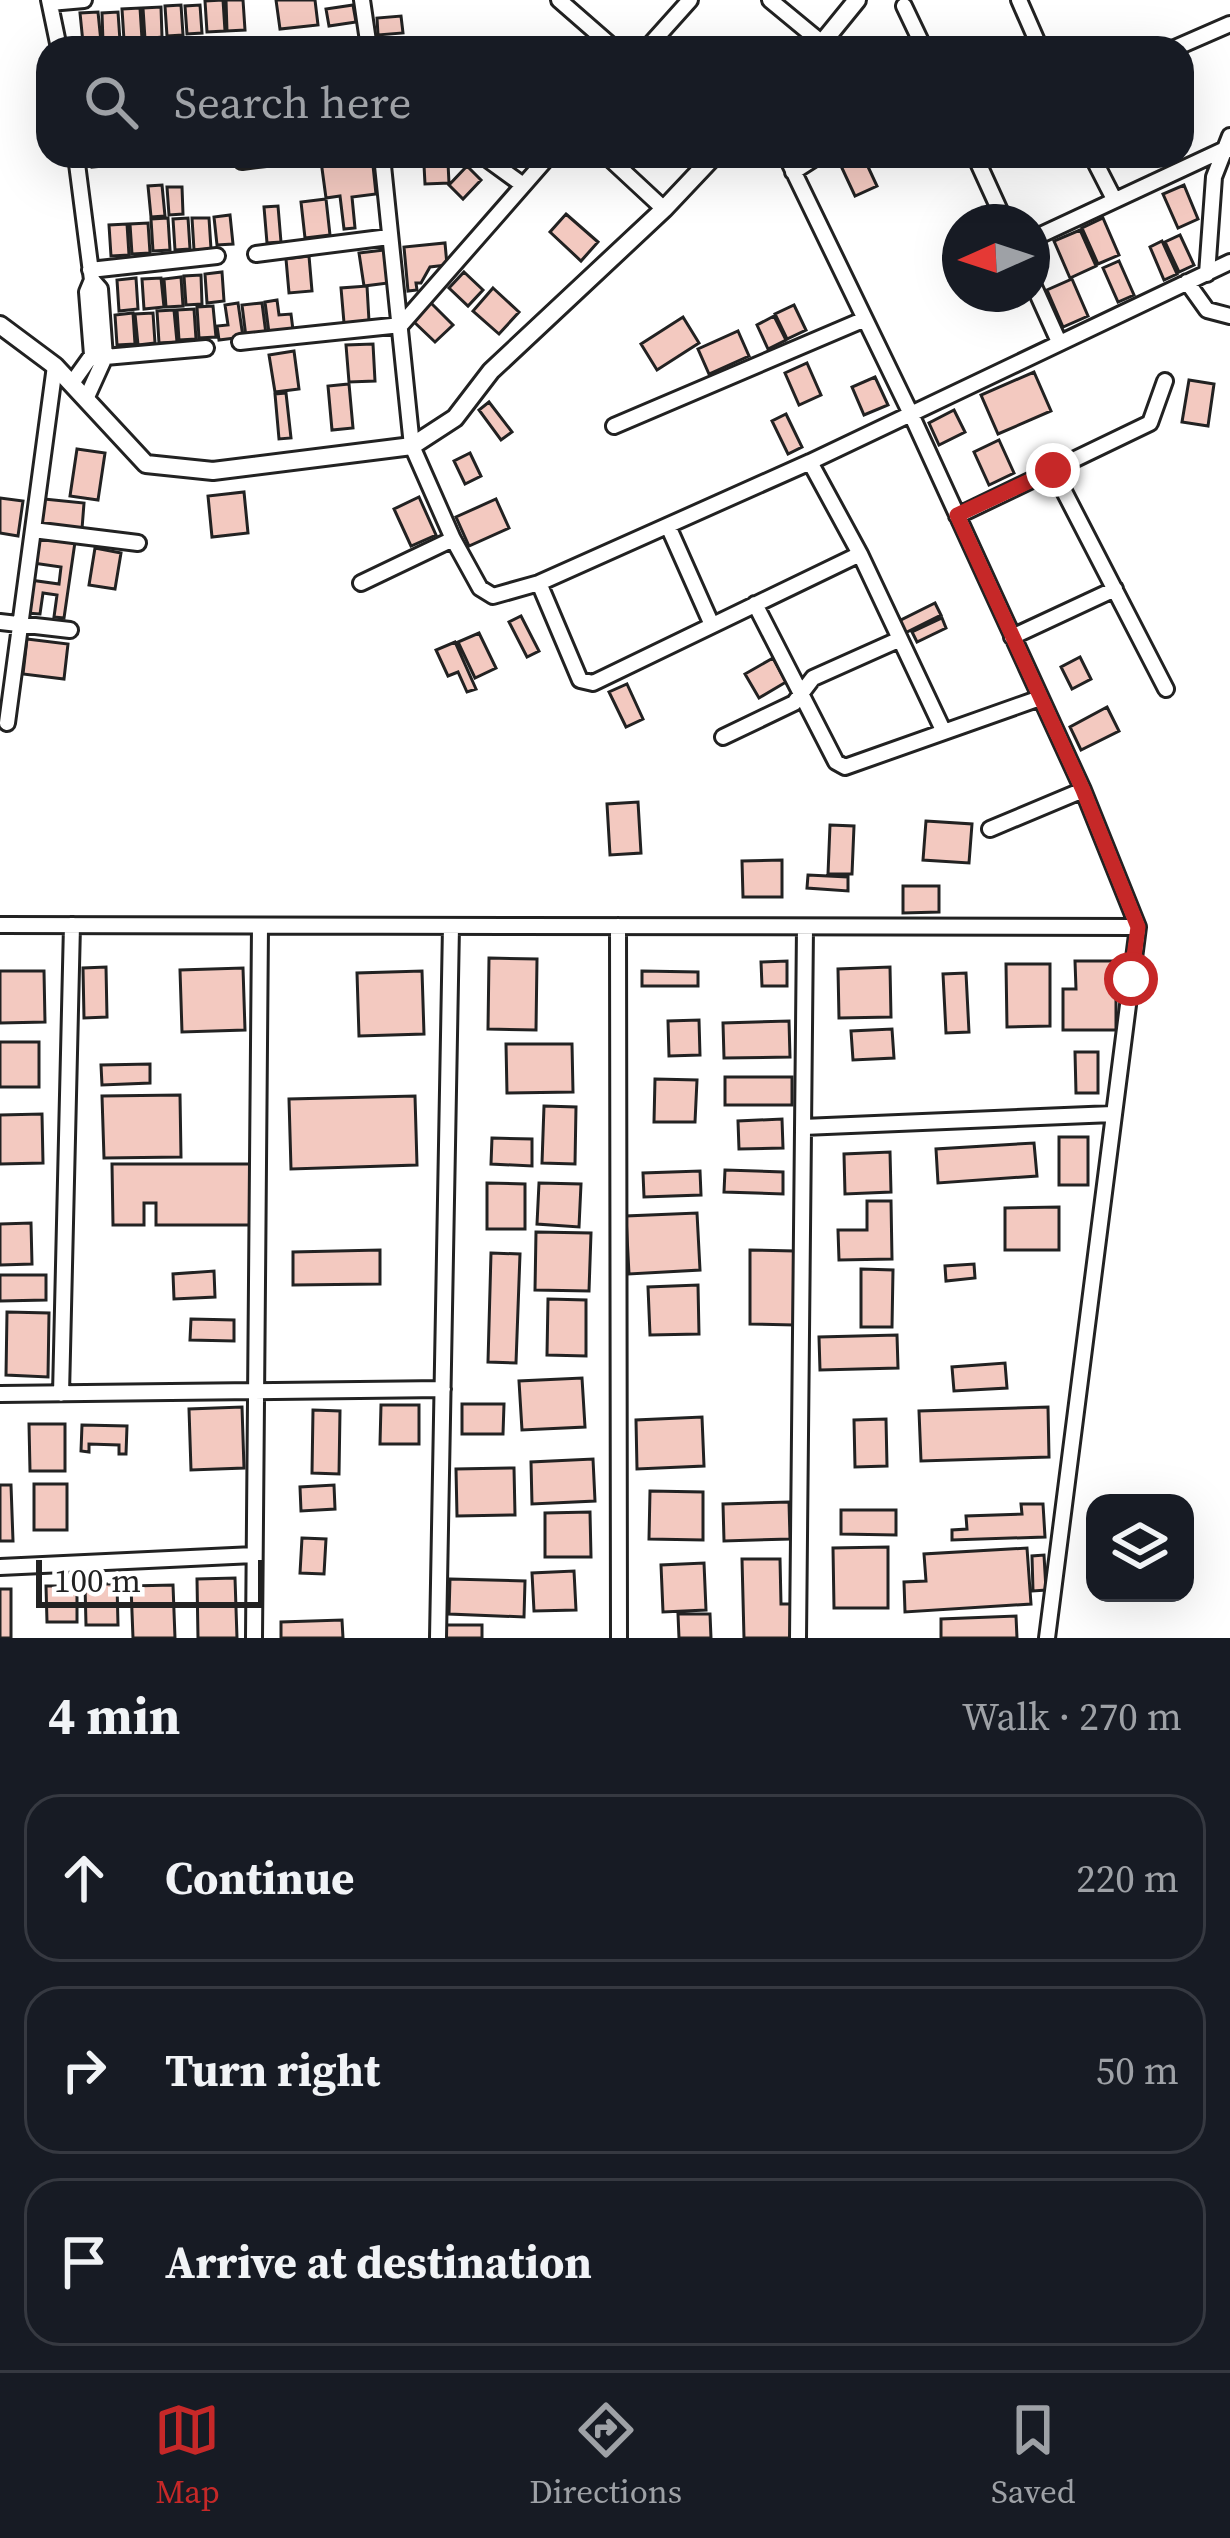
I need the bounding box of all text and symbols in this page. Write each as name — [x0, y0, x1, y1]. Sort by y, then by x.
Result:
search box — [36, 36, 1194, 168]
icon: search — [78, 69, 144, 135]
text: Search here — [174, 71, 411, 133]
north arrow — [942, 204, 1050, 312]
route end — [1026, 443, 1080, 497]
route start — [1104, 952, 1158, 1006]
map controls — [1086, 1494, 1194, 1602]
button: layers — [1086, 1494, 1194, 1602]
scale bar — [36, 1554, 264, 1607]
text: 100 m — [54, 1558, 141, 1603]
text: 4 min — [48, 1681, 180, 1751]
text: Walk · 270 m — [962, 1690, 1182, 1743]
icon: ahead — [51, 1845, 117, 1911]
text: Continue — [165, 1847, 354, 1909]
text: 220 m — [1076, 1852, 1179, 1905]
icon: right — [51, 2037, 117, 2103]
text: Turn right — [165, 2039, 380, 2101]
text: 50 m — [1096, 2044, 1179, 2097]
icon: arrive — [51, 2229, 117, 2295]
text: Arrive at destination — [165, 2231, 592, 2293]
tab: Map — [154, 2397, 220, 2514]
tab: Directions — [529, 2397, 682, 2514]
tab: Saved — [991, 2397, 1076, 2514]

